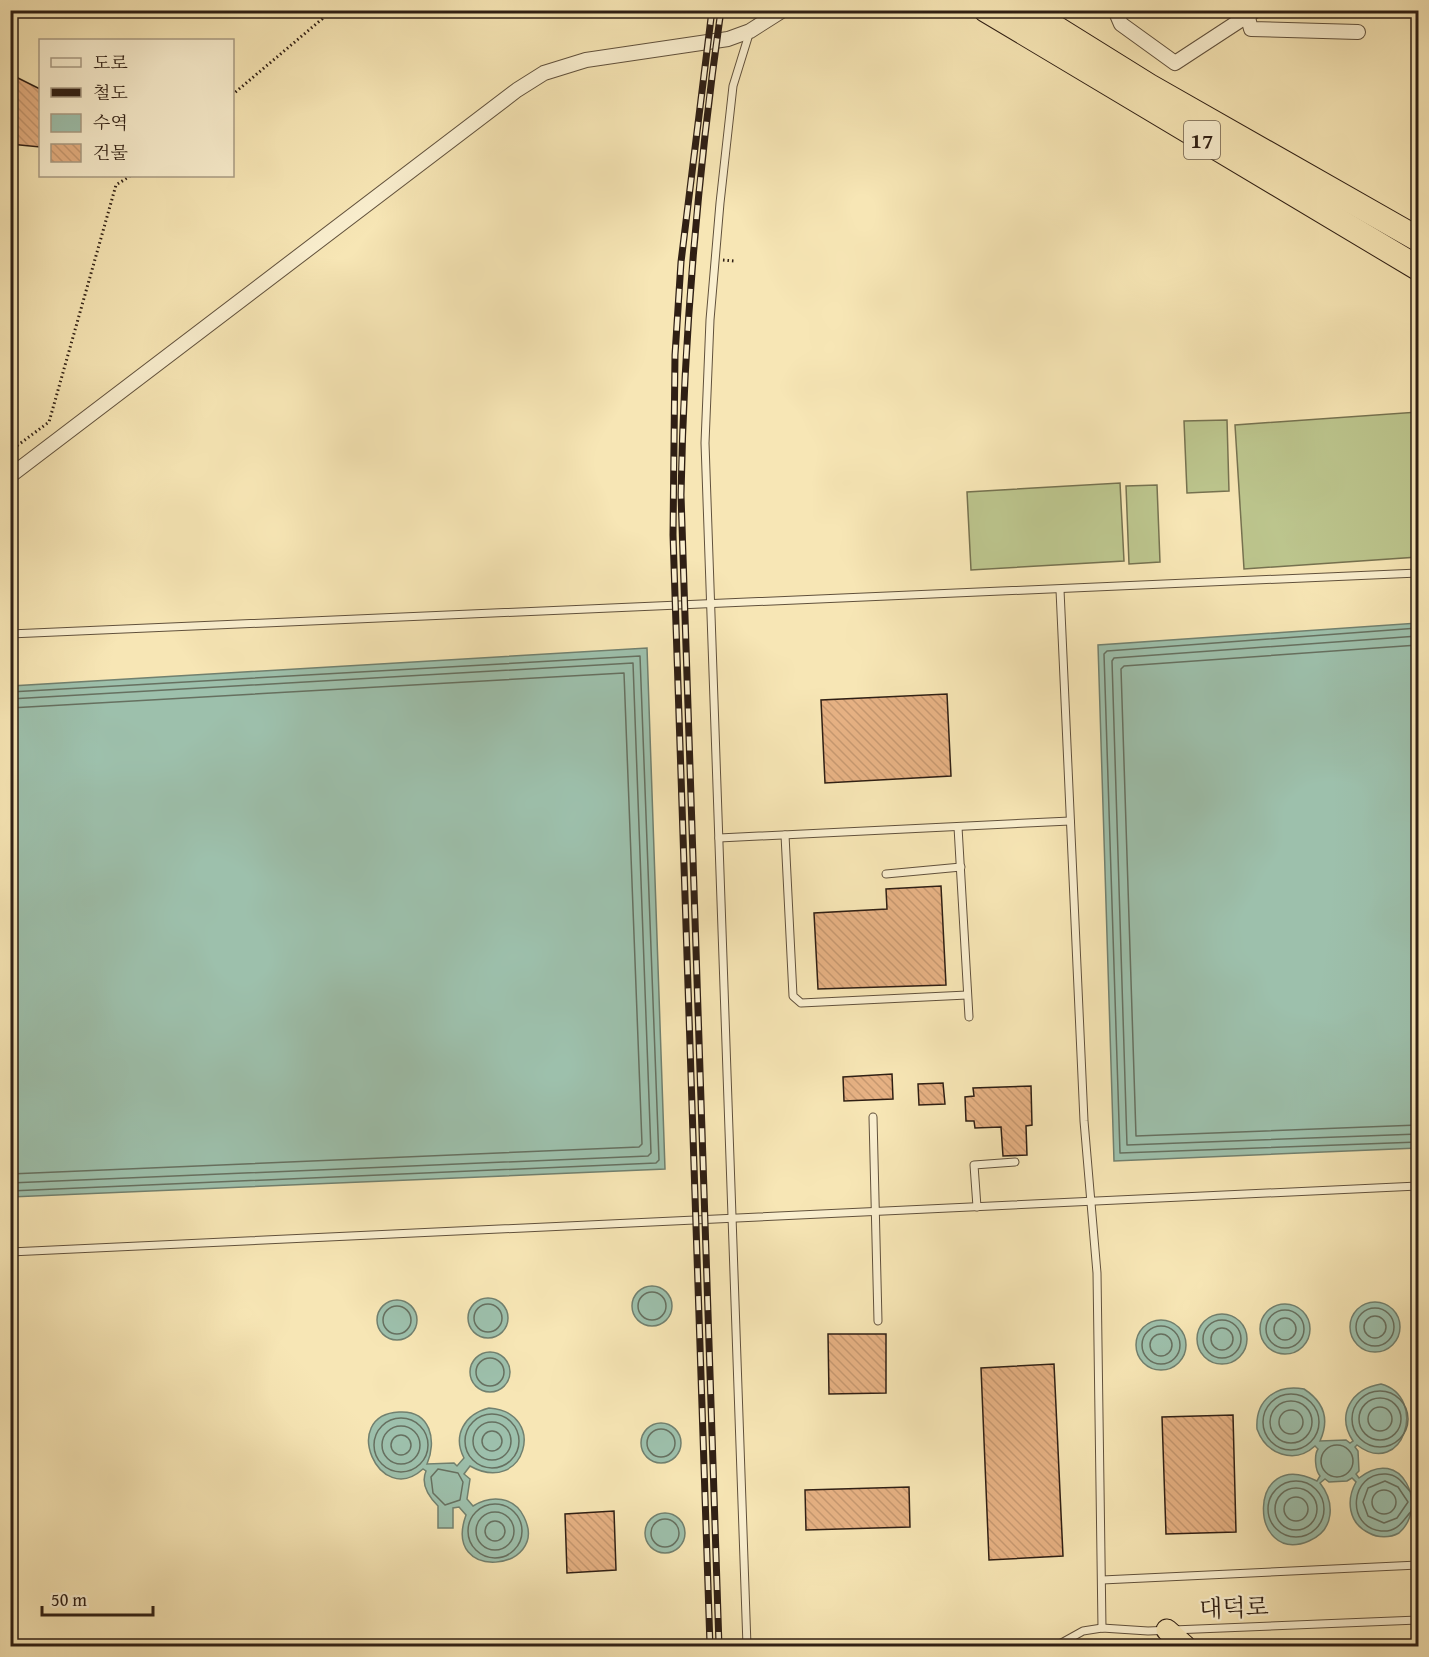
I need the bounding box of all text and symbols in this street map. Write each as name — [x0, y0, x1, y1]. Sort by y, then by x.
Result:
legend — [39, 39, 234, 177]
text: 도로 — [93, 49, 128, 76]
text: 철도 — [93, 79, 128, 106]
text: 수역 — [93, 109, 128, 136]
road number: 17 — [1184, 121, 1220, 159]
text: 건물 — [93, 139, 128, 166]
scale bar — [42, 1579, 153, 1617]
text: 50 m — [51, 1586, 87, 1613]
street label: 대덕로 — [1199, 1589, 1269, 1626]

